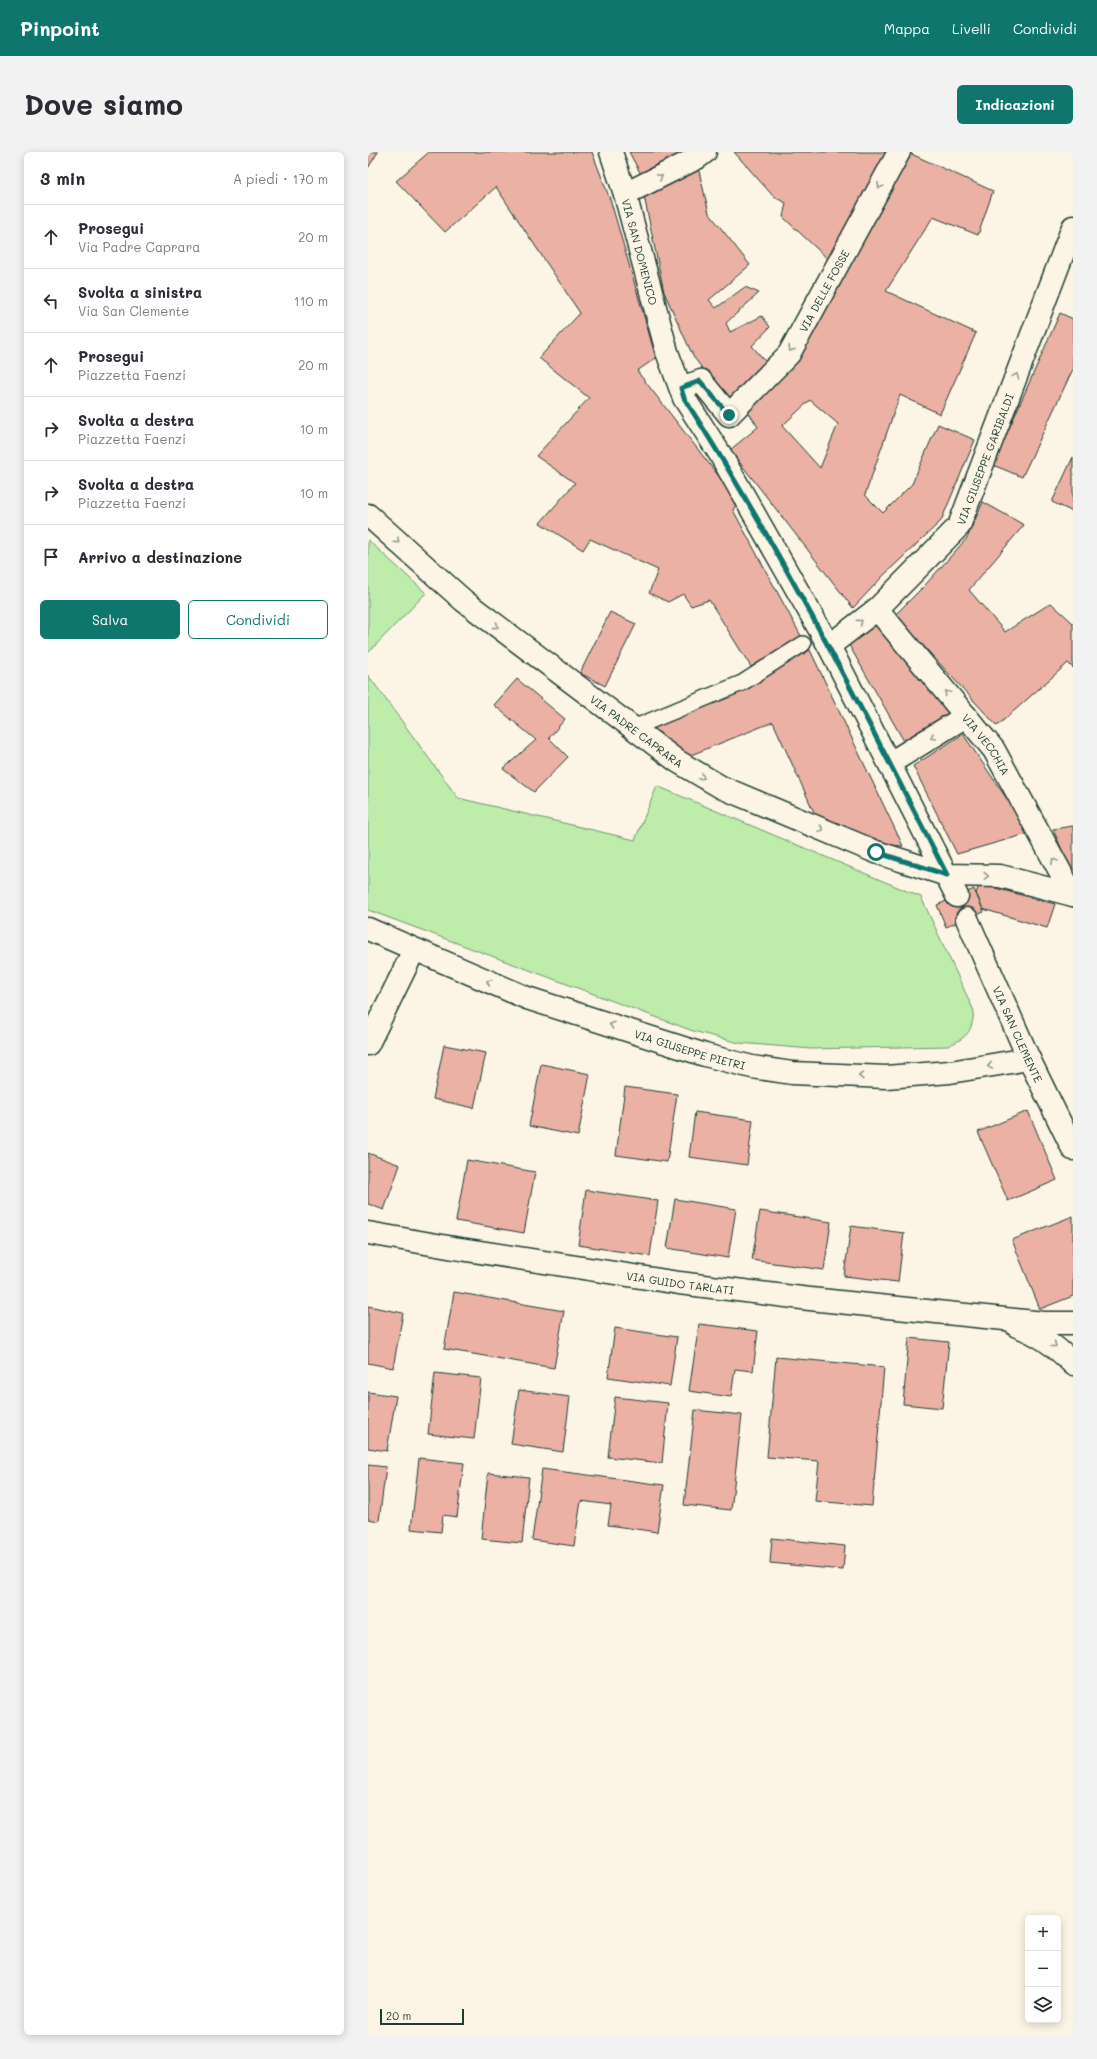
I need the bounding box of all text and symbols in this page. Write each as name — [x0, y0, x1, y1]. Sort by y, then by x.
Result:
text: Pinpoint — [20, 16, 100, 41]
text: Mappa — [884, 19, 930, 38]
text: Livelli — [952, 19, 991, 38]
text: Condividi — [1013, 19, 1077, 38]
button: Indicazioni — [957, 85, 1073, 124]
text: Dove siamo — [24, 86, 183, 122]
text: 3 min — [40, 167, 85, 189]
text: A piedi · 170 m — [233, 170, 328, 187]
one-way arrow — [655, 174, 663, 182]
one-way arrow — [878, 182, 885, 190]
street label: VIA SAN DOMENICO — [619, 197, 662, 307]
text: Prosegui — [78, 218, 144, 238]
icon: ahead — [40, 226, 62, 248]
text: 20 m — [298, 228, 328, 245]
text: Via Padre Caprara — [78, 238, 200, 255]
street label: VIA DELLE FOSSE — [795, 247, 852, 335]
text: Svolta a sinistra — [78, 282, 202, 302]
icon: left — [40, 290, 62, 312]
text: 110 m — [294, 292, 328, 309]
text: Via San Clemente — [78, 302, 189, 319]
one-way arrow — [788, 345, 795, 352]
text: Prosegui — [78, 346, 144, 366]
icon: ahead — [40, 354, 62, 376]
text: 20 m — [298, 356, 328, 373]
text: Piazzetta Faenzi — [78, 366, 186, 383]
one-way arrow — [1011, 373, 1019, 380]
street label: VIA GIUSEPPE GARIBALDI — [953, 391, 1016, 527]
route end — [720, 406, 738, 424]
text: Svolta a destra — [78, 410, 194, 430]
icon: right — [40, 418, 62, 440]
text: 10 m — [300, 420, 328, 437]
text: Piazzetta Faenzi — [78, 430, 186, 447]
text: Svolta a destra — [78, 474, 194, 494]
icon: right — [40, 482, 62, 504]
text: 10 m — [300, 484, 328, 501]
text: Piazzetta Faenzi — [78, 494, 186, 511]
one-way arrow — [392, 537, 400, 544]
icon: arrive — [40, 546, 62, 568]
text: Arrivo a destinazione — [78, 547, 242, 567]
button: Salva — [40, 600, 180, 639]
button: Condividi — [188, 600, 328, 639]
one-way arrow — [856, 619, 863, 627]
one-way arrow — [492, 621, 499, 628]
one-way arrow — [944, 690, 951, 698]
street label: VIA PADRE CAPRARA — [587, 691, 686, 771]
street label: VIA VECCHIA — [959, 710, 1014, 777]
one-way arrow — [930, 732, 937, 739]
one-way arrow — [698, 772, 705, 779]
one-way arrow — [817, 825, 824, 833]
route start — [867, 843, 885, 861]
one-way arrow — [1052, 857, 1059, 865]
one-way arrow — [983, 872, 989, 880]
one-way arrow — [485, 979, 492, 987]
street label: VIA SAN CLEMENTE — [990, 984, 1047, 1085]
one-way arrow — [608, 1021, 615, 1030]
street label: VIA GIUSEPPE PIETRI — [632, 1025, 747, 1073]
one-way arrow — [987, 1061, 993, 1069]
one-way arrow — [858, 1072, 864, 1080]
street label: VIA GUIDO TARLATI — [625, 1267, 735, 1297]
one-way arrow — [1049, 1341, 1056, 1348]
map controls — [1025, 1915, 1061, 2023]
button: + — [1025, 1915, 1061, 1951]
button: − — [1025, 1951, 1061, 1987]
button: layers — [1025, 1987, 1061, 2023]
scale bar — [380, 2007, 464, 2026]
text: 20 m — [386, 2008, 411, 2023]

